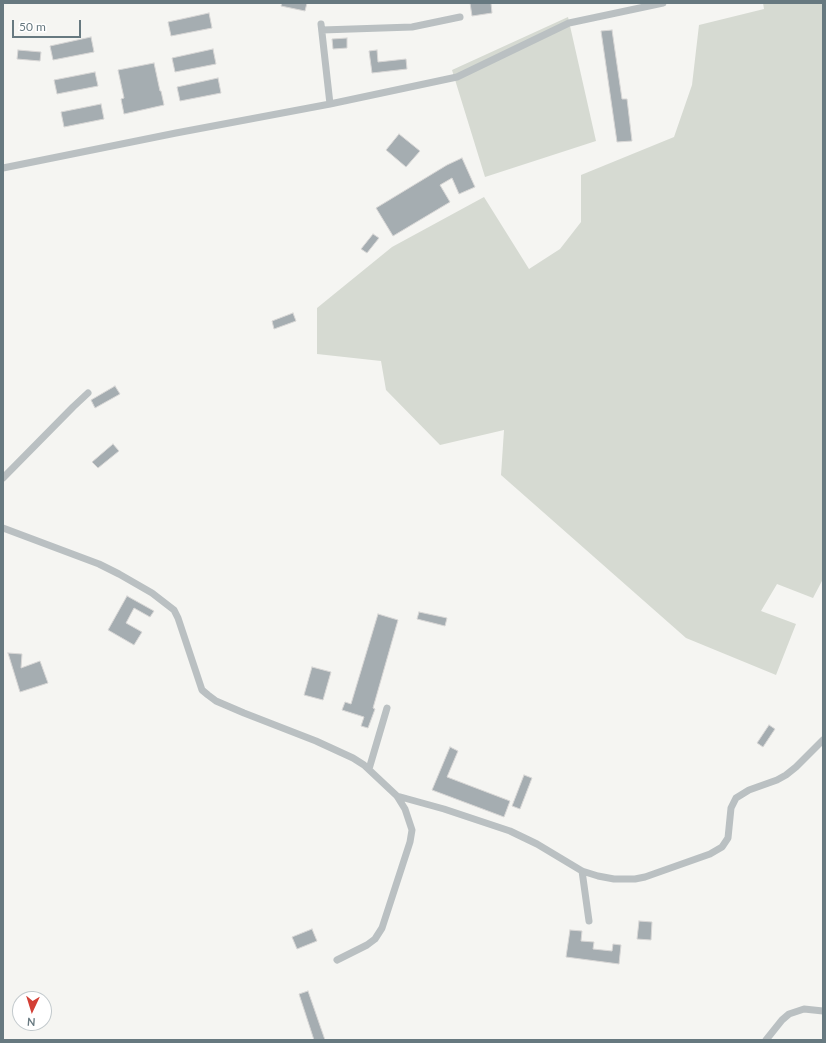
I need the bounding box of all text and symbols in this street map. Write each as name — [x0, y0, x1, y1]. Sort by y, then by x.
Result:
scale bar — [14, 12, 83, 38]
text: 50 m — [19, 19, 46, 34]
north arrow — [12, 991, 52, 1031]
text: N — [27, 1016, 36, 1029]

